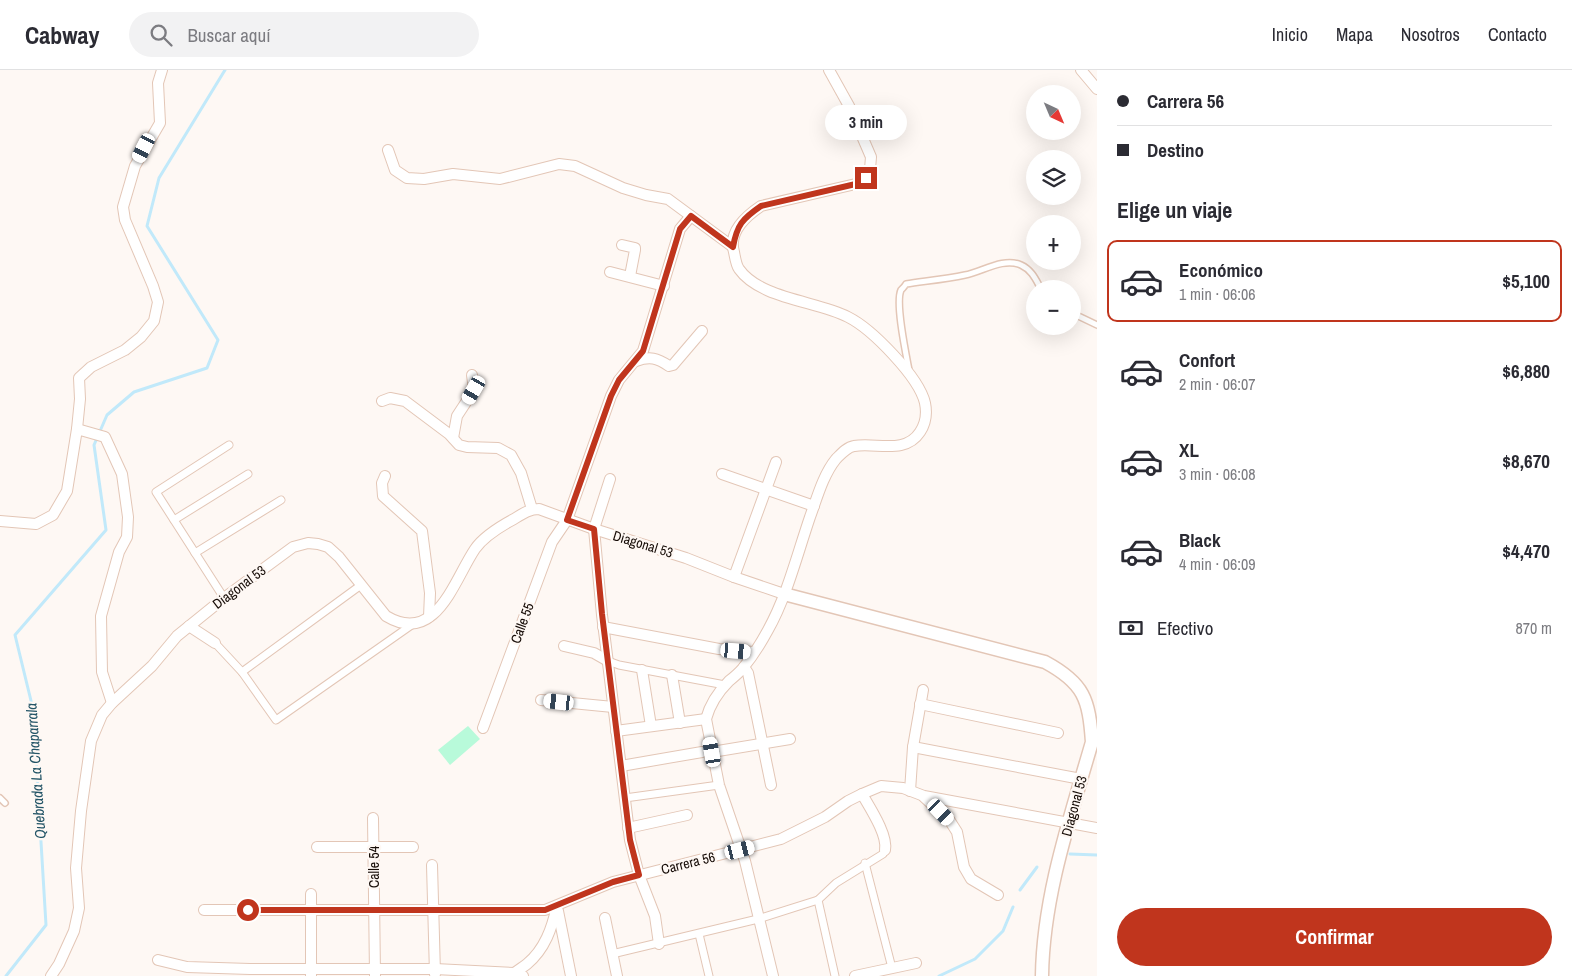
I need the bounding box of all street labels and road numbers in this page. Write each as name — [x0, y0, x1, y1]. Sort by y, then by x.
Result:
street label: Diagonal 53 — [611, 526, 675, 562]
street label: Diagonal 53 — [209, 561, 269, 613]
street label: Calle 55 — [506, 600, 538, 646]
street label: Diagonal 53 — [1057, 774, 1091, 838]
street label: Calle 54 — [365, 845, 383, 888]
street label: Carrera 56 — [659, 848, 717, 878]

